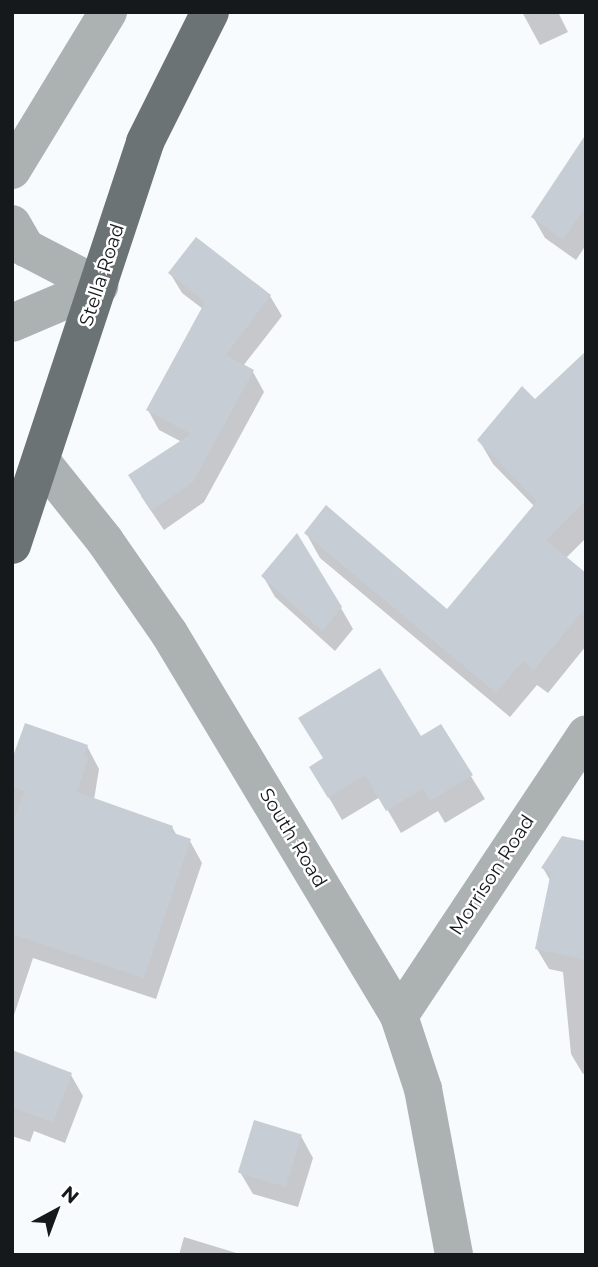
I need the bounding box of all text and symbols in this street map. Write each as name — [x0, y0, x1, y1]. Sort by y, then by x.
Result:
street label: Stella Road — [75, 221, 129, 329]
street label: South Road — [254, 784, 332, 892]
street label: Morrison Road — [445, 811, 539, 939]
north arrow — [21, 1176, 91, 1246]
text: N — [57, 1181, 83, 1208]

